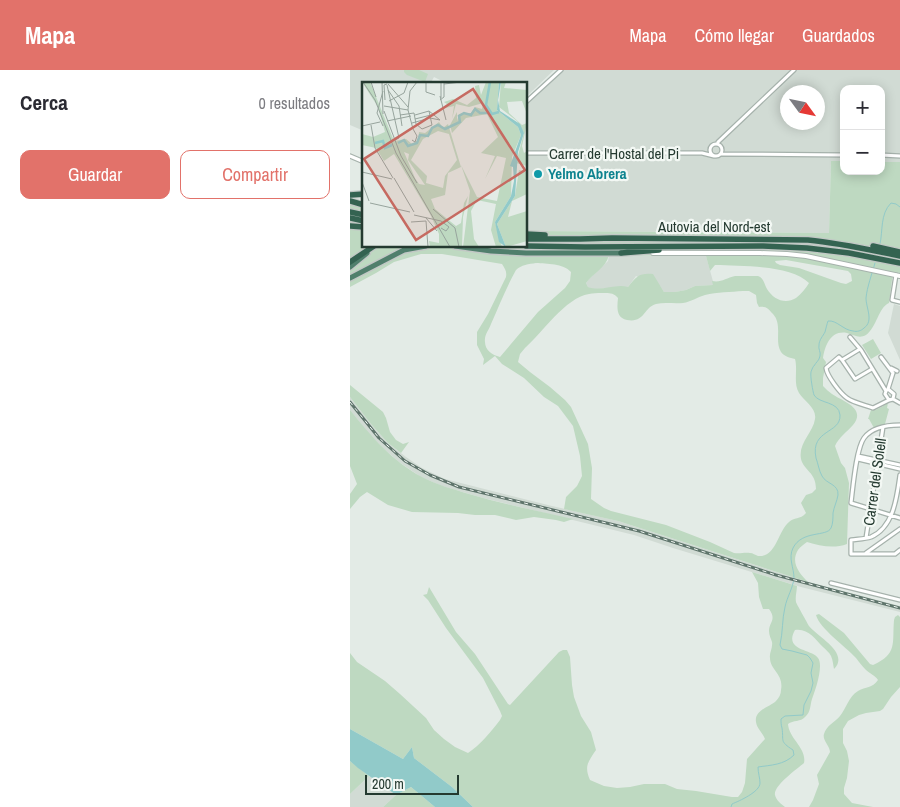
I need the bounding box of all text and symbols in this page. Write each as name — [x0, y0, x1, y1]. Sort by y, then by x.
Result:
text: Mapa — [25, 19, 75, 51]
text: Mapa — [629, 23, 666, 48]
text: Cómo llegar — [694, 23, 774, 48]
text: Guardados — [802, 23, 875, 48]
inset map — [362, 82, 528, 248]
north arrow — [780, 85, 825, 130]
map controls — [840, 85, 885, 175]
button: + — [840, 85, 885, 130]
text: Cerca — [20, 88, 68, 117]
text: 0 resultados — [259, 92, 330, 114]
button: − — [840, 130, 885, 175]
street label: Carrer de l'Hostal del Pi — [549, 143, 679, 164]
button: Guardar — [20, 150, 170, 199]
button: Compartir — [180, 150, 330, 199]
place label: Yelmo Abrera — [548, 163, 627, 184]
marker: Yelmo Abrera — [532, 168, 544, 180]
street label: Autovia del Nord-est — [657, 216, 771, 237]
street label: Carrer del Solell — [858, 437, 891, 527]
scale bar — [365, 772, 459, 795]
text: 200 m — [372, 775, 404, 793]

